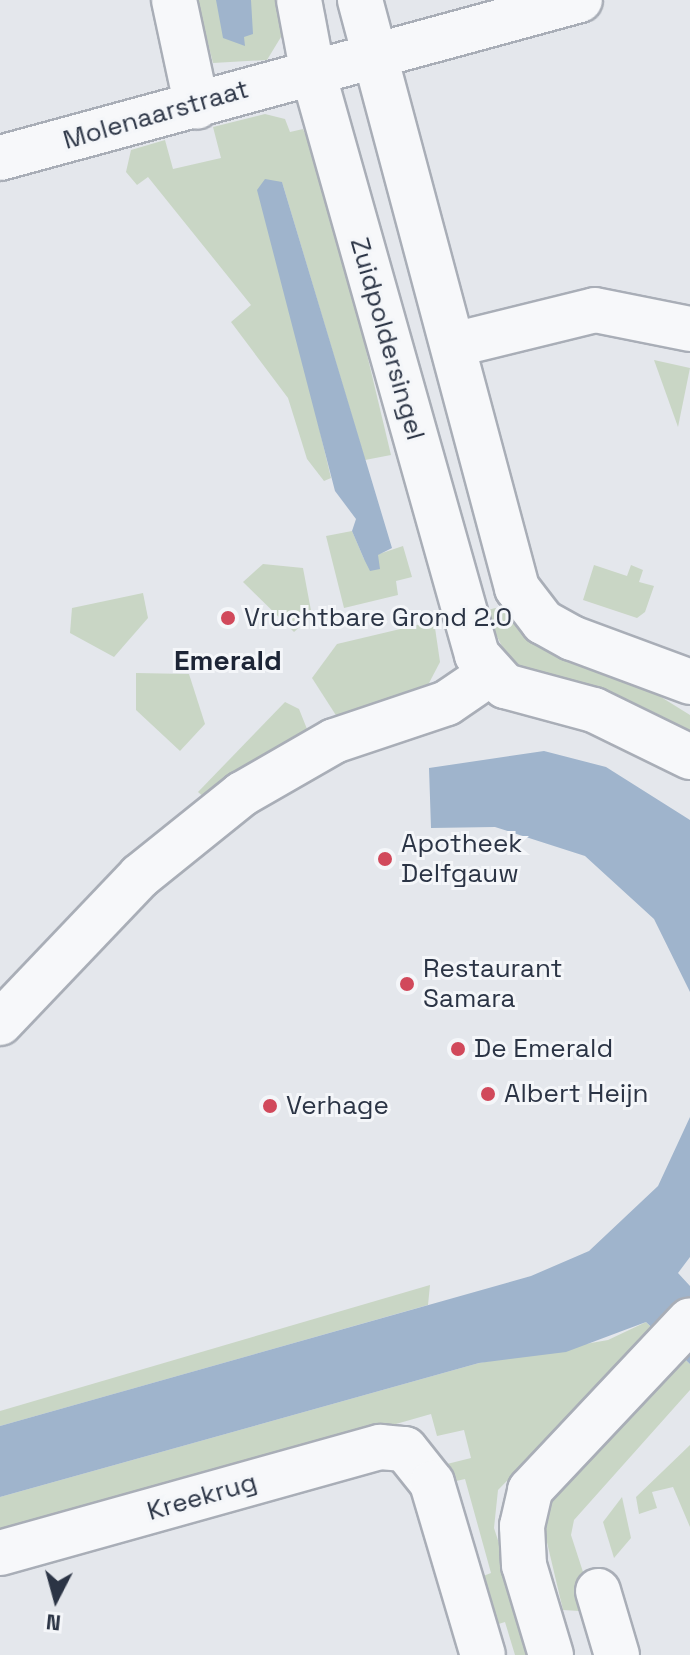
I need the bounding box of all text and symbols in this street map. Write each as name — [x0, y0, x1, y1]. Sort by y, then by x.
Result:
street label: Molenaarstraat — [60, 74, 252, 156]
street label: Zuidpoldersingel — [343, 234, 431, 444]
place label: Vruchtbare Grond 2.0 — [244, 602, 512, 634]
marker: Vruchtbare Grond 2.0 — [219, 609, 237, 627]
district label: Emerald — [174, 643, 282, 677]
place label: Apotheek Delfgauw — [401, 828, 522, 890]
marker: Apotheek Delfgauw — [376, 850, 394, 868]
place label: Restaurant Samara — [423, 953, 562, 1014]
marker: Restaurant Samara — [398, 975, 416, 993]
place label: De Emerald — [474, 1033, 613, 1065]
marker: De Emerald — [449, 1040, 467, 1058]
place label: Albert Heijn — [504, 1078, 649, 1110]
marker: Albert Heijn — [479, 1085, 497, 1103]
place label: Verhage — [286, 1090, 389, 1122]
marker: Verhage — [261, 1097, 279, 1115]
street label: Kreekrug — [144, 1467, 260, 1527]
north arrow — [16, 1559, 96, 1639]
text: N — [45, 1608, 62, 1638]

